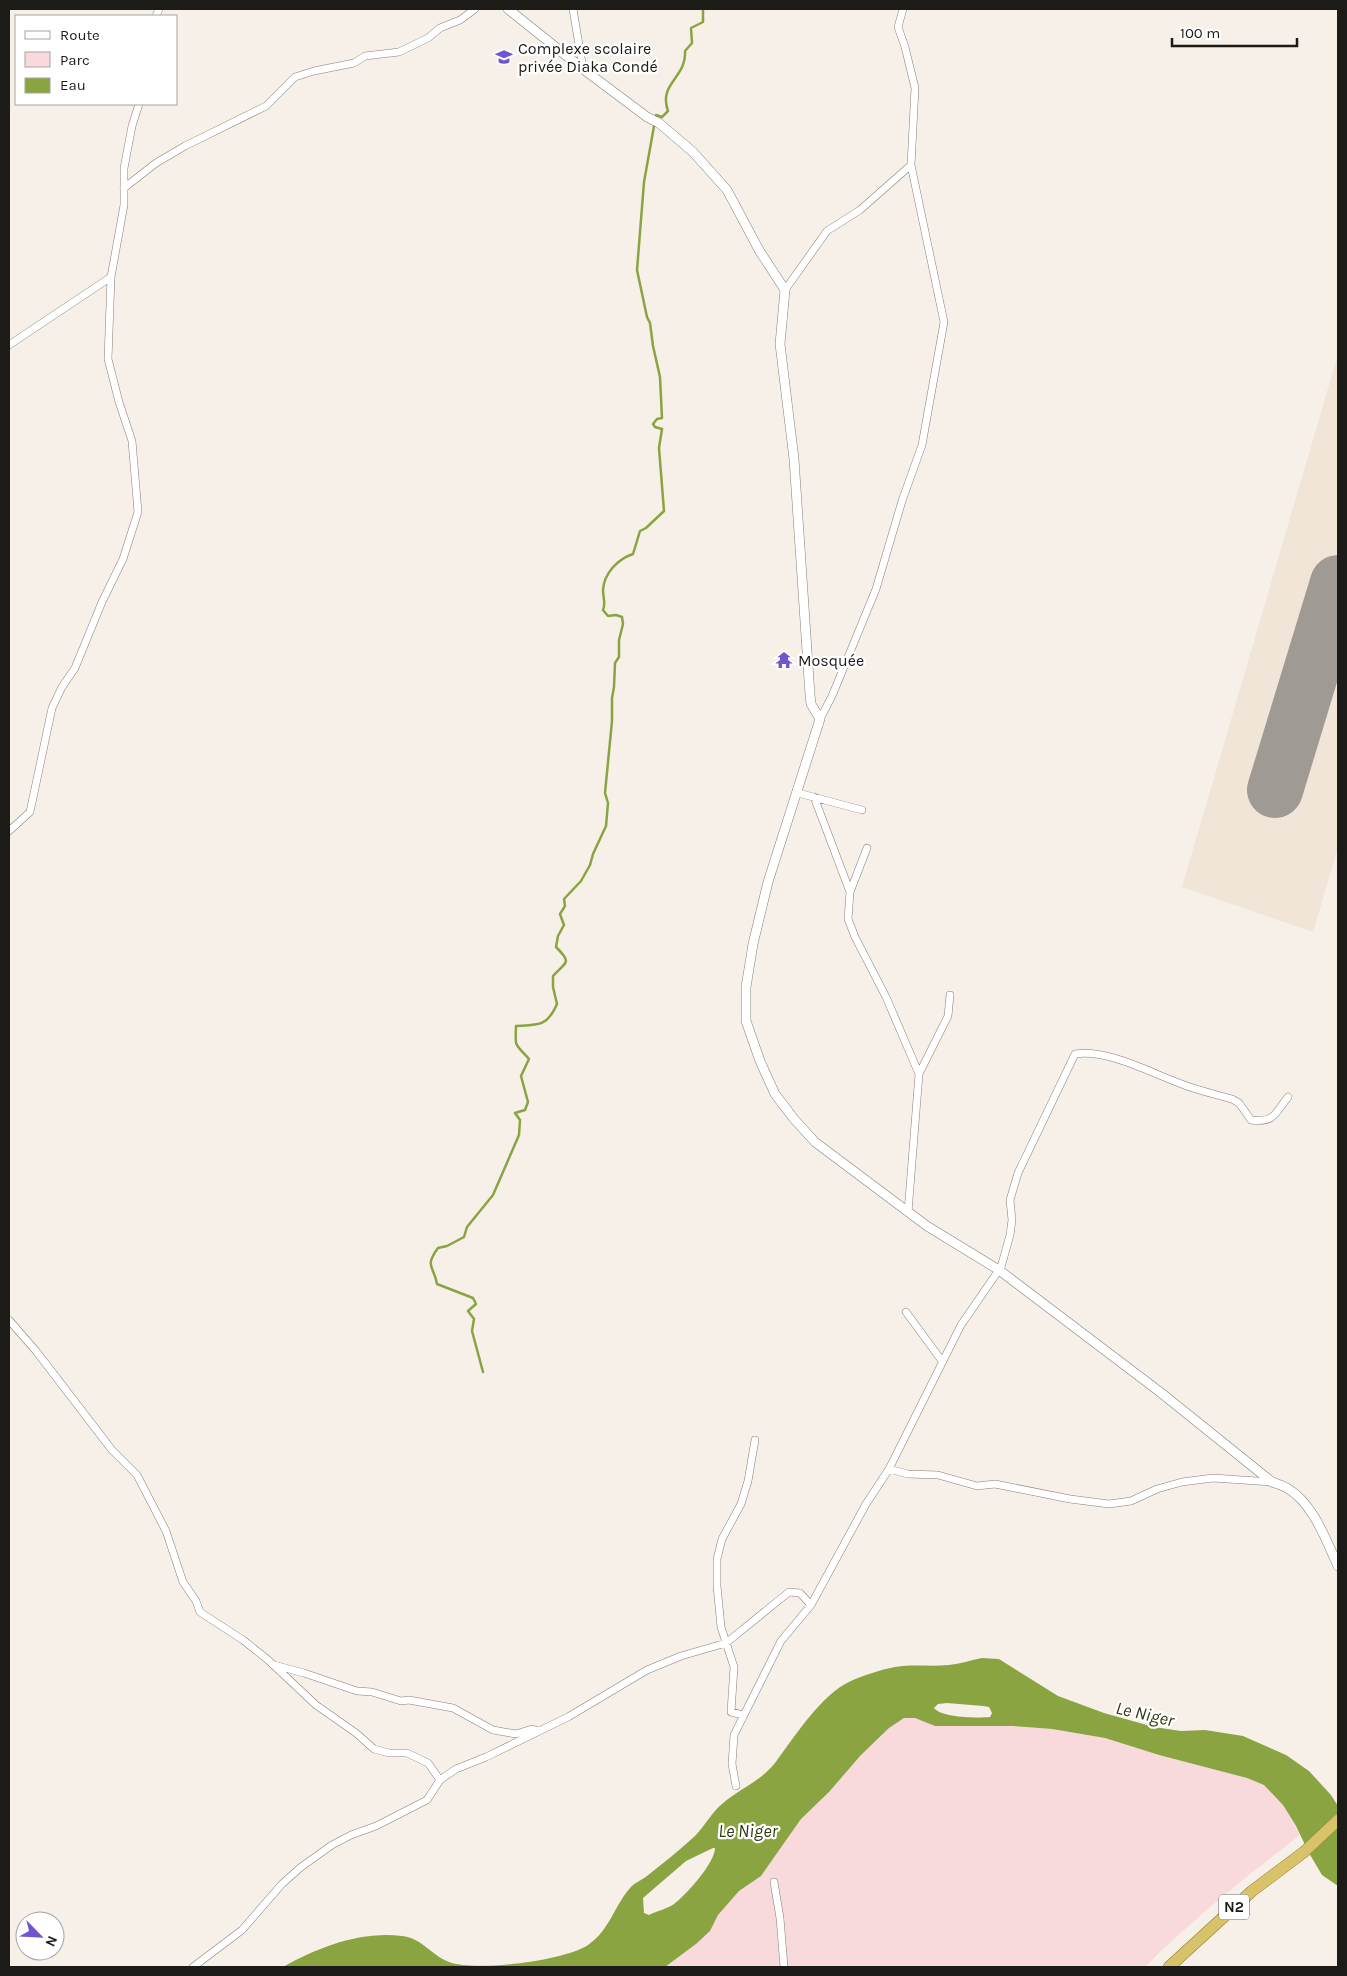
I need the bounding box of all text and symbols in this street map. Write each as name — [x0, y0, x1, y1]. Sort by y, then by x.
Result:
legend — [15, 15, 178, 105]
scale bar — [1172, 15, 1297, 47]
text: 100 m — [1180, 24, 1220, 42]
text: Route — [60, 26, 100, 44]
place label: Complexe scolaire privée Diaka Condé — [518, 39, 658, 76]
school or university icon: Complexe scolaire privée Diaka Condé — [494, 47, 514, 67]
text: Parc — [60, 51, 90, 69]
text: Eau — [60, 76, 86, 94]
temple icon: Mosquée — [774, 650, 794, 670]
place label: Mosquée — [798, 651, 864, 670]
water label: Le Niger — [1114, 1697, 1177, 1732]
water label: Le Niger — [718, 1820, 778, 1842]
road number: N2 — [1219, 1894, 1249, 1920]
north arrow — [15, 1911, 65, 1961]
text: N — [42, 1933, 61, 1949]

